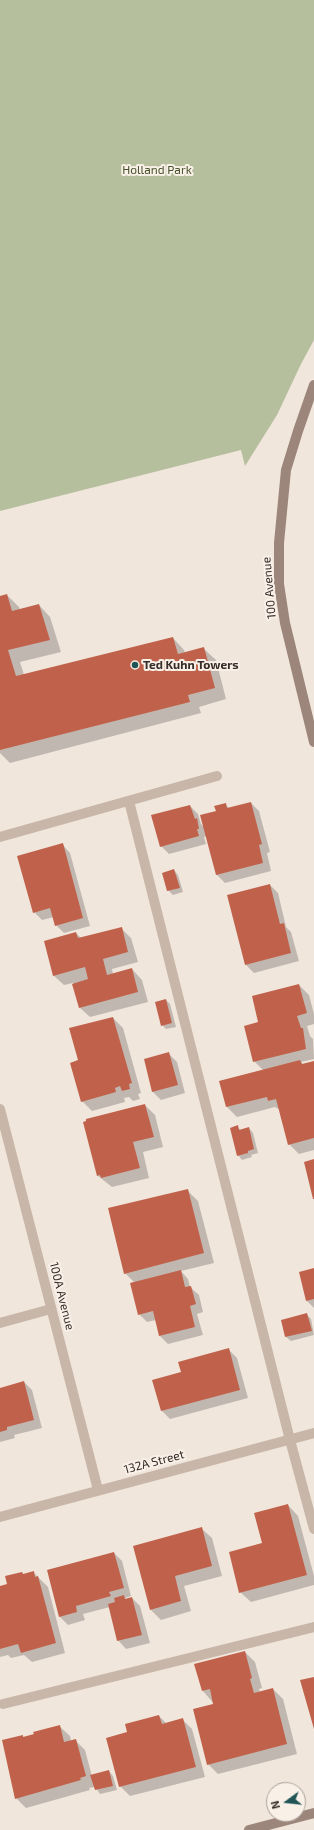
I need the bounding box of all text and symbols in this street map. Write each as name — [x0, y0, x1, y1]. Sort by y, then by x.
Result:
park label: Holland Park — [122, 163, 192, 177]
street label: 100 Avenue — [259, 556, 279, 620]
place label: Ted Kuhn Towers — [143, 658, 239, 672]
marker: Ted Kuhn Towers — [130, 660, 140, 670]
street label: 100A Avenue — [47, 1260, 77, 1332]
street label: 132A Street — [122, 1447, 186, 1477]
north arrow — [266, 1782, 306, 1822]
text: N — [268, 1799, 282, 1811]

